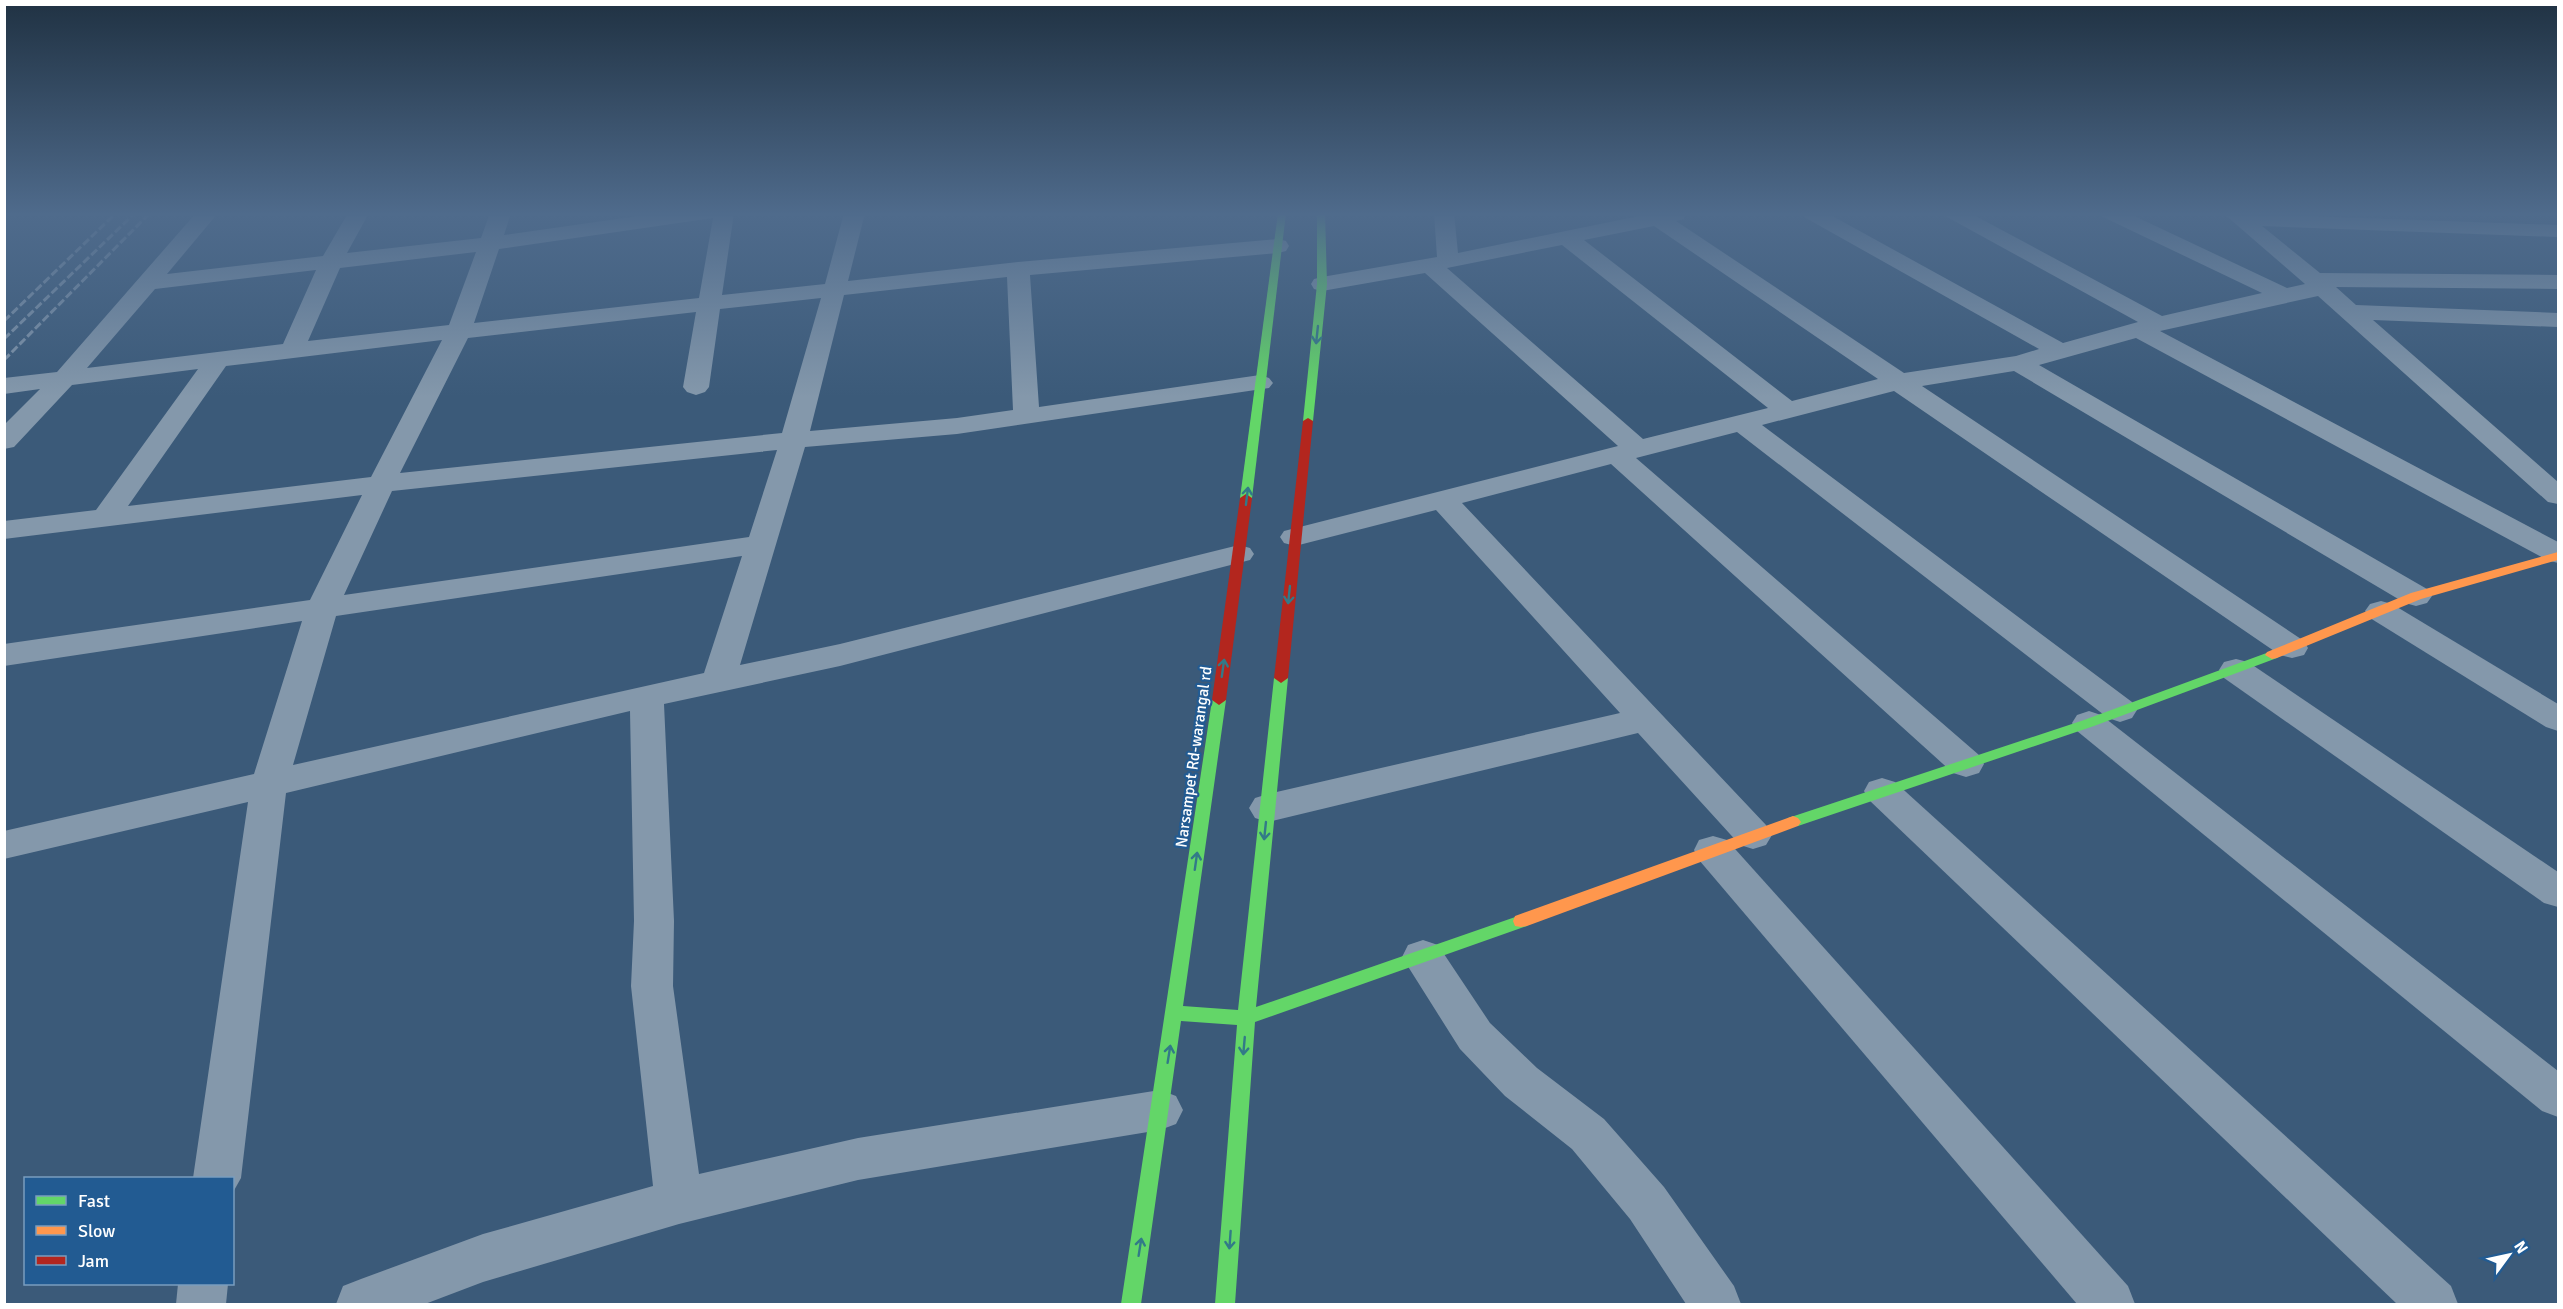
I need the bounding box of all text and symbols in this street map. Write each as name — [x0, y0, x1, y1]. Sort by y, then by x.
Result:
one-way arrow — [1311, 324, 1322, 344]
one-way arrow — [1241, 486, 1252, 506]
one-way arrow — [1284, 584, 1295, 604]
one-way arrow — [1218, 658, 1229, 678]
street label: Narsampet Rd-warangal rd — [1171, 665, 1217, 849]
one-way arrow — [1260, 820, 1271, 840]
one-way arrow — [1190, 851, 1201, 871]
one-way arrow — [1238, 1035, 1249, 1055]
one-way arrow — [1164, 1044, 1175, 1064]
legend — [24, 1177, 234, 1285]
text: Fast — [78, 1190, 110, 1212]
text: Slow — [78, 1220, 115, 1242]
north arrow — [2479, 1225, 2539, 1285]
one-way arrow — [1224, 1230, 1235, 1249]
one-way arrow — [1134, 1237, 1145, 1257]
text: N — [2509, 1237, 2532, 1257]
text: Jam — [78, 1250, 109, 1272]

